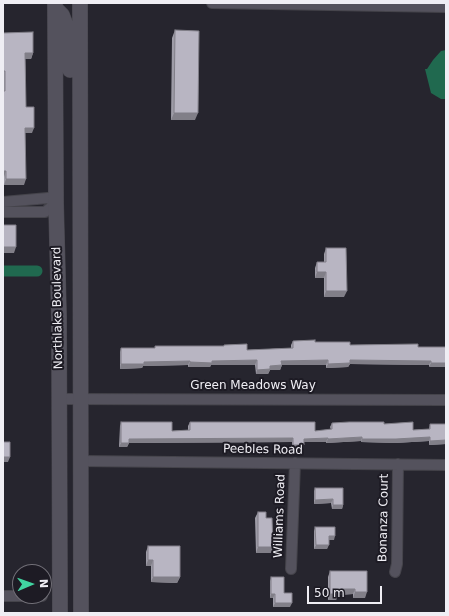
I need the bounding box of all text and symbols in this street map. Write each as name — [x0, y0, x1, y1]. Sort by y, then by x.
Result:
street label: Northlake Boulevard — [50, 247, 66, 369]
street label: Green Meadows Way — [190, 379, 316, 393]
street label: Peebles Road — [223, 442, 303, 458]
street label: Williams Road — [271, 474, 289, 558]
street label: Bonanza Court — [376, 474, 392, 562]
north arrow — [12, 564, 52, 604]
scale bar — [309, 578, 384, 604]
text: N — [37, 579, 50, 588]
text: 50 m — [314, 586, 345, 600]

